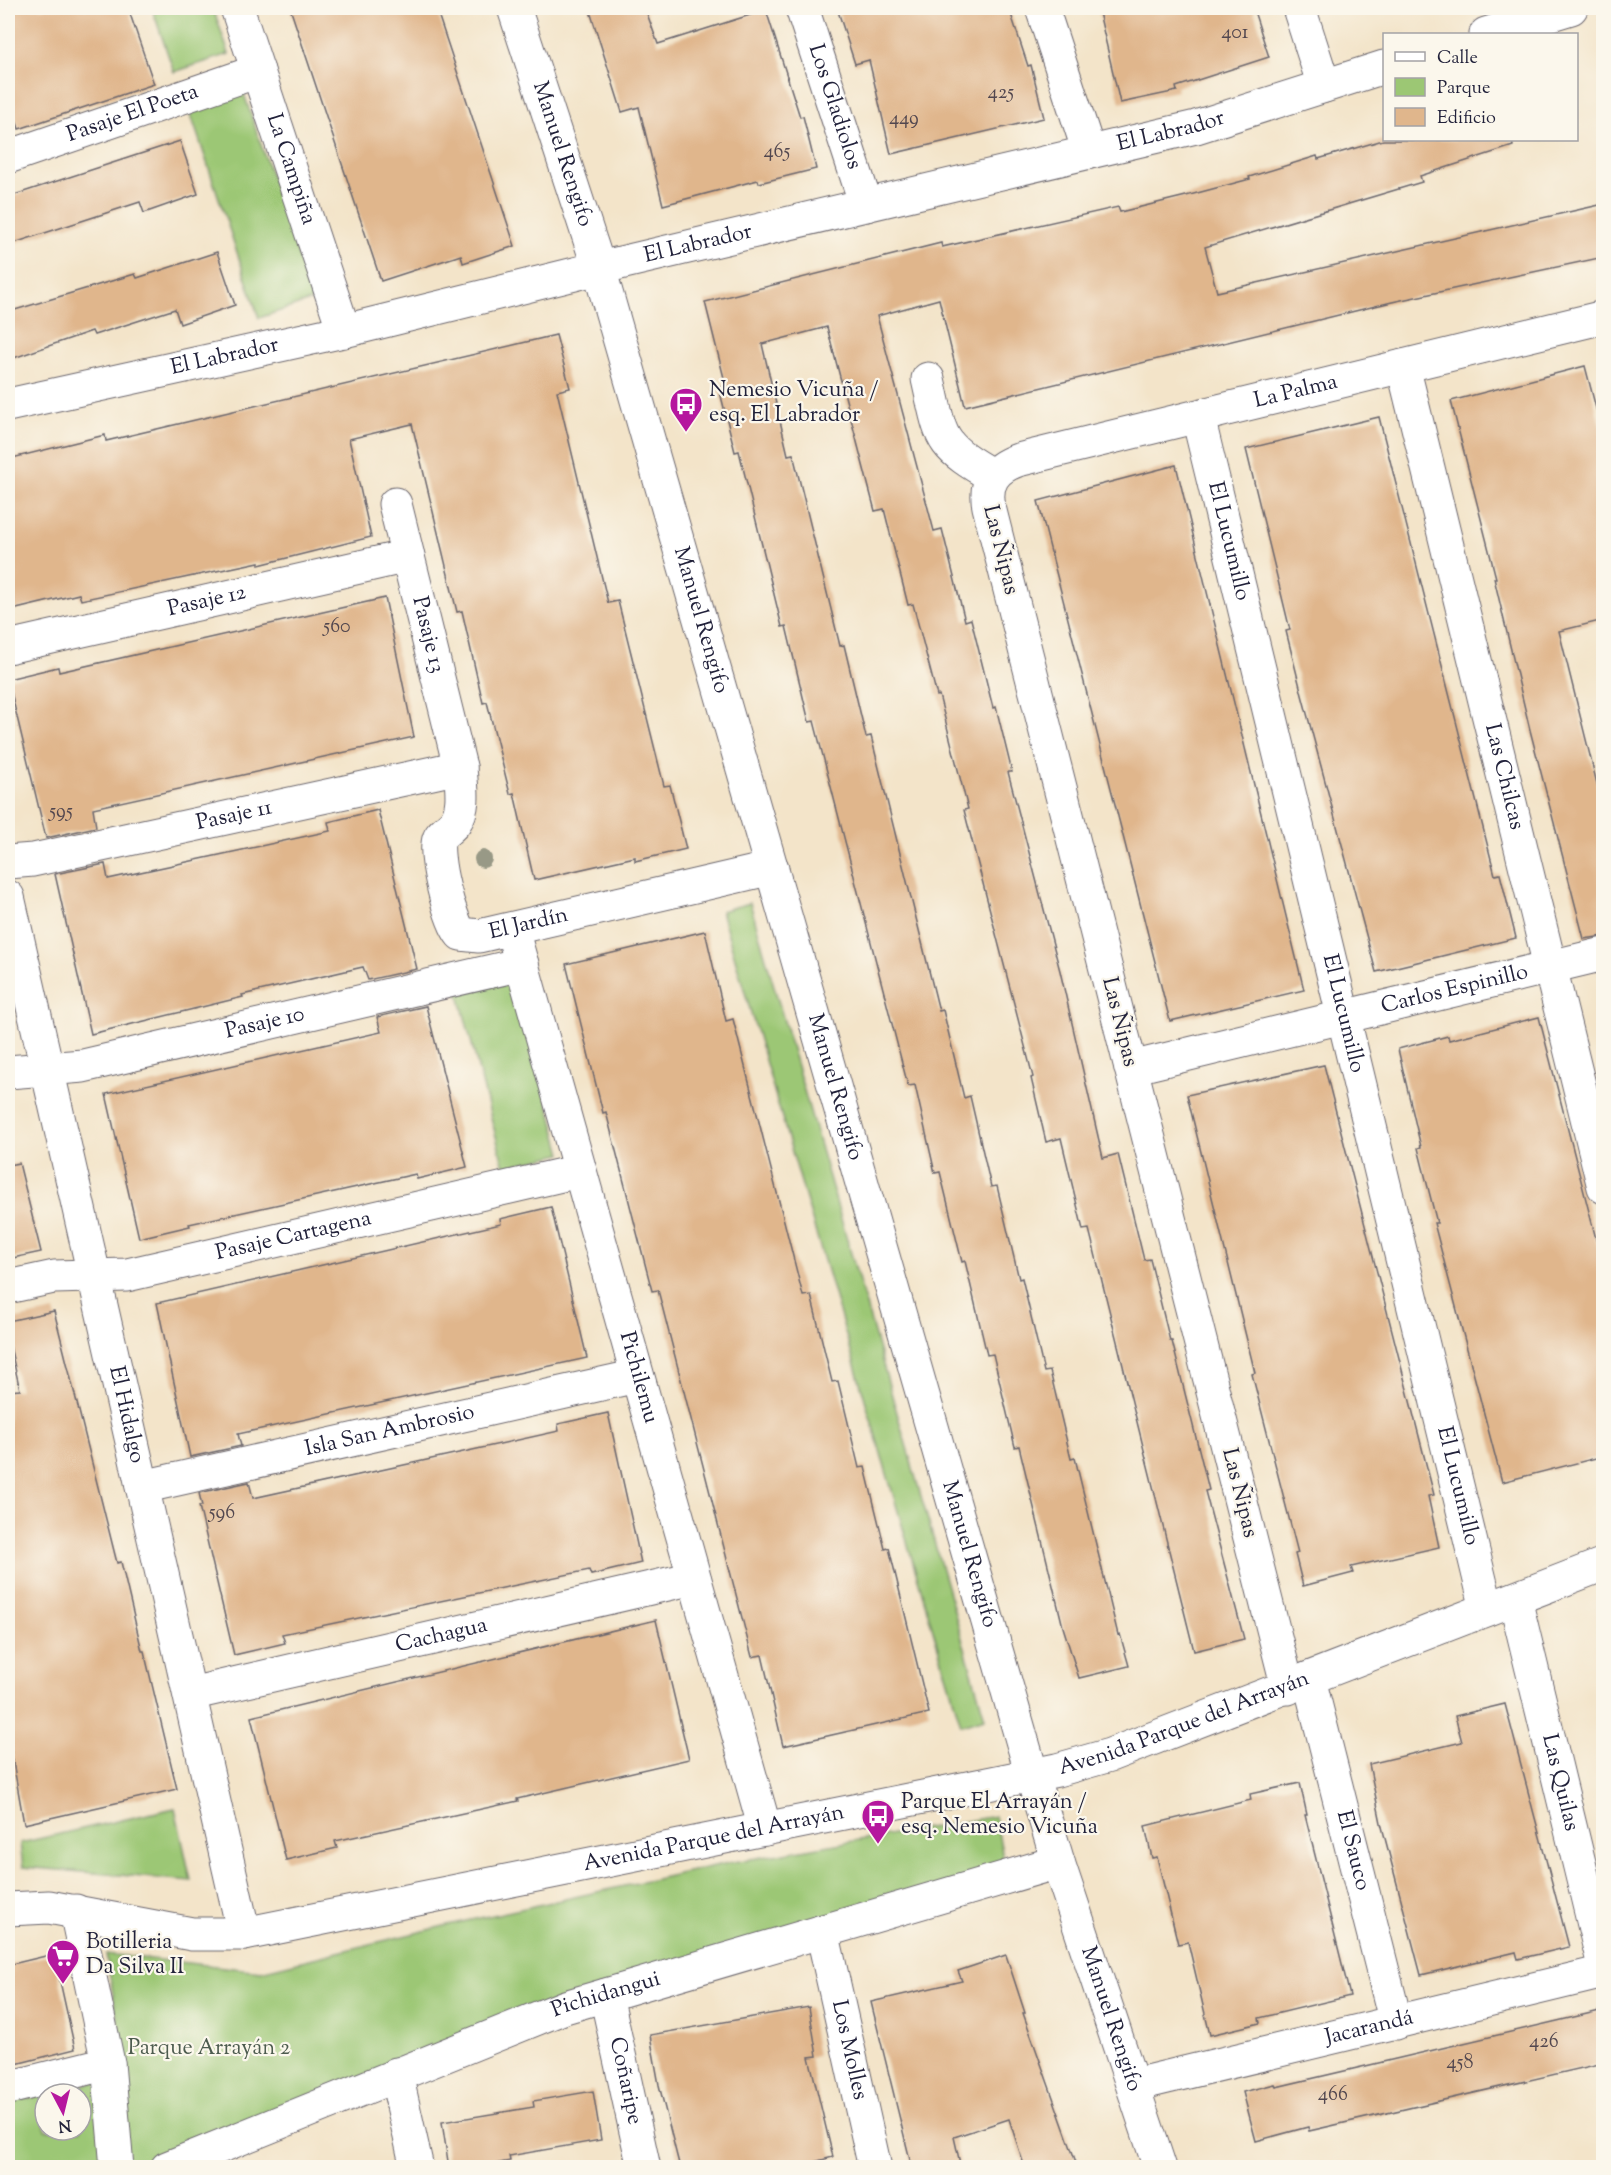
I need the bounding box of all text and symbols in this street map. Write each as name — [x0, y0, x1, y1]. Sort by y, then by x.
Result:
house number: 401 — [1221, 19, 1249, 48]
legend — [1383, 33, 1578, 141]
street label: Los Gladiolos — [799, 40, 869, 174]
text: Calle — [1437, 46, 1478, 72]
text: Parque — [1437, 76, 1490, 102]
street label: Pasaje El Poeta — [63, 77, 203, 152]
street label: Manuel Rengifo — [523, 78, 601, 231]
house number: 425 — [988, 79, 1014, 108]
street label: El Labrador — [1114, 103, 1229, 161]
house number: 449 — [889, 105, 919, 134]
text: Edificio — [1437, 106, 1496, 132]
street label: La Campiña — [257, 110, 324, 229]
house number: 465 — [764, 138, 790, 167]
street label: El Labrador — [641, 216, 755, 273]
street label: El Labrador — [168, 330, 282, 385]
street label: La Palma — [1251, 367, 1341, 418]
place label: Nemesio Vicuña / esq. El Labrador — [709, 375, 878, 432]
bus stop icon: Nemesio Vicuña / esq. El Labrador — [668, 386, 704, 433]
street label: El Lucumillo — [1198, 479, 1258, 604]
street label: Las Ñipas — [973, 502, 1028, 598]
street label: Manuel Rengifo — [664, 543, 736, 697]
street label: Pasaje 12 — [165, 577, 249, 626]
street label: Pasaje 13 — [402, 593, 452, 677]
house number: 560 — [322, 613, 351, 642]
street label: Las Chilcas — [1475, 720, 1532, 833]
street label: Pasaje 11 — [193, 792, 276, 840]
house number: 595 — [48, 798, 73, 827]
street label: El Jardín — [486, 900, 571, 949]
street label: El Lucumillo — [1313, 951, 1373, 1076]
street label: Carlos Espinillo — [1378, 957, 1532, 1023]
street label: Las Ñipas — [1092, 974, 1147, 1070]
street label: Pasaje 10 — [222, 999, 308, 1048]
street label: Manuel Rengifo — [798, 1010, 871, 1164]
street label: Pasaje Cartagena — [213, 1203, 375, 1270]
street label: Pichilemu — [610, 1328, 666, 1428]
street label: El Hidalgo — [99, 1363, 152, 1467]
street label: Isla San Ambrosio — [302, 1397, 478, 1466]
street label: El Lucumillo — [1427, 1423, 1487, 1549]
street label: Las Ñipas — [1212, 1445, 1267, 1541]
street label: Manuel Rengifo — [932, 1477, 1005, 1632]
house number: 596 — [208, 1499, 235, 1528]
street label: Cachagua — [392, 1610, 491, 1662]
street label: Avenida Parque del Arrayán — [1055, 1663, 1314, 1785]
street label: Las Quilas — [1532, 1731, 1587, 1835]
place label: Parque El Arrayán / esq. Nemesio Vicuña — [901, 1787, 1098, 1844]
street label: Avenida Parque del Arrayán — [581, 1797, 847, 1881]
bus stop icon: Parque El Arrayán / esq. Nemesio Vicuña — [860, 1798, 896, 1845]
street label: El Sauco — [1327, 1807, 1378, 1894]
place label: Botilleria Da Silva II — [86, 1927, 184, 1984]
supermarket icon: Botilleria Da Silva II — [45, 1938, 81, 1985]
street label: Manuel Rengifo — [1071, 1942, 1149, 2096]
street label: Pichidangui — [547, 1964, 664, 2027]
street label: Los Molles — [822, 1997, 875, 2103]
street label: Jacarandá — [1321, 2002, 1417, 2055]
house number: 426 — [1529, 2028, 1559, 2057]
park label: Parque Arrayán 2 — [128, 2033, 290, 2065]
street label: Coñaripe — [600, 2034, 650, 2128]
house number: 458 — [1447, 2049, 1473, 2078]
house number: 466 — [1318, 2081, 1348, 2110]
north arrow — [33, 2082, 93, 2142]
text: N — [57, 2112, 72, 2137]

